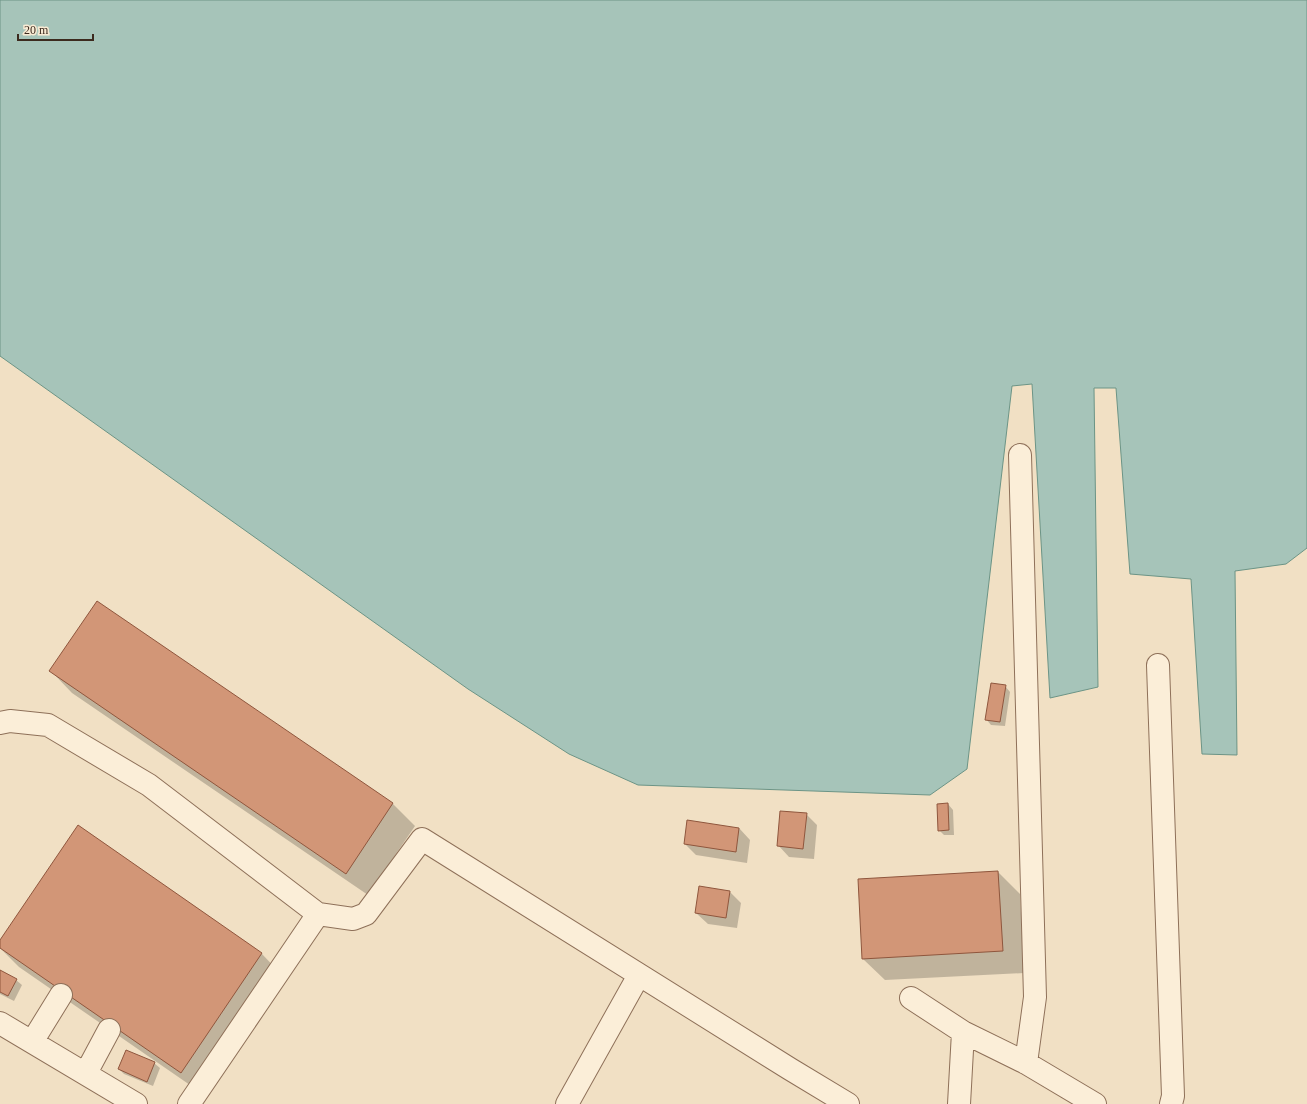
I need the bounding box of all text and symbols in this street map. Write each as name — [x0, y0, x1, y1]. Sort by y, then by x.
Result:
scale bar — [18, 16, 93, 42]
text: 20 m — [24, 23, 49, 37]

